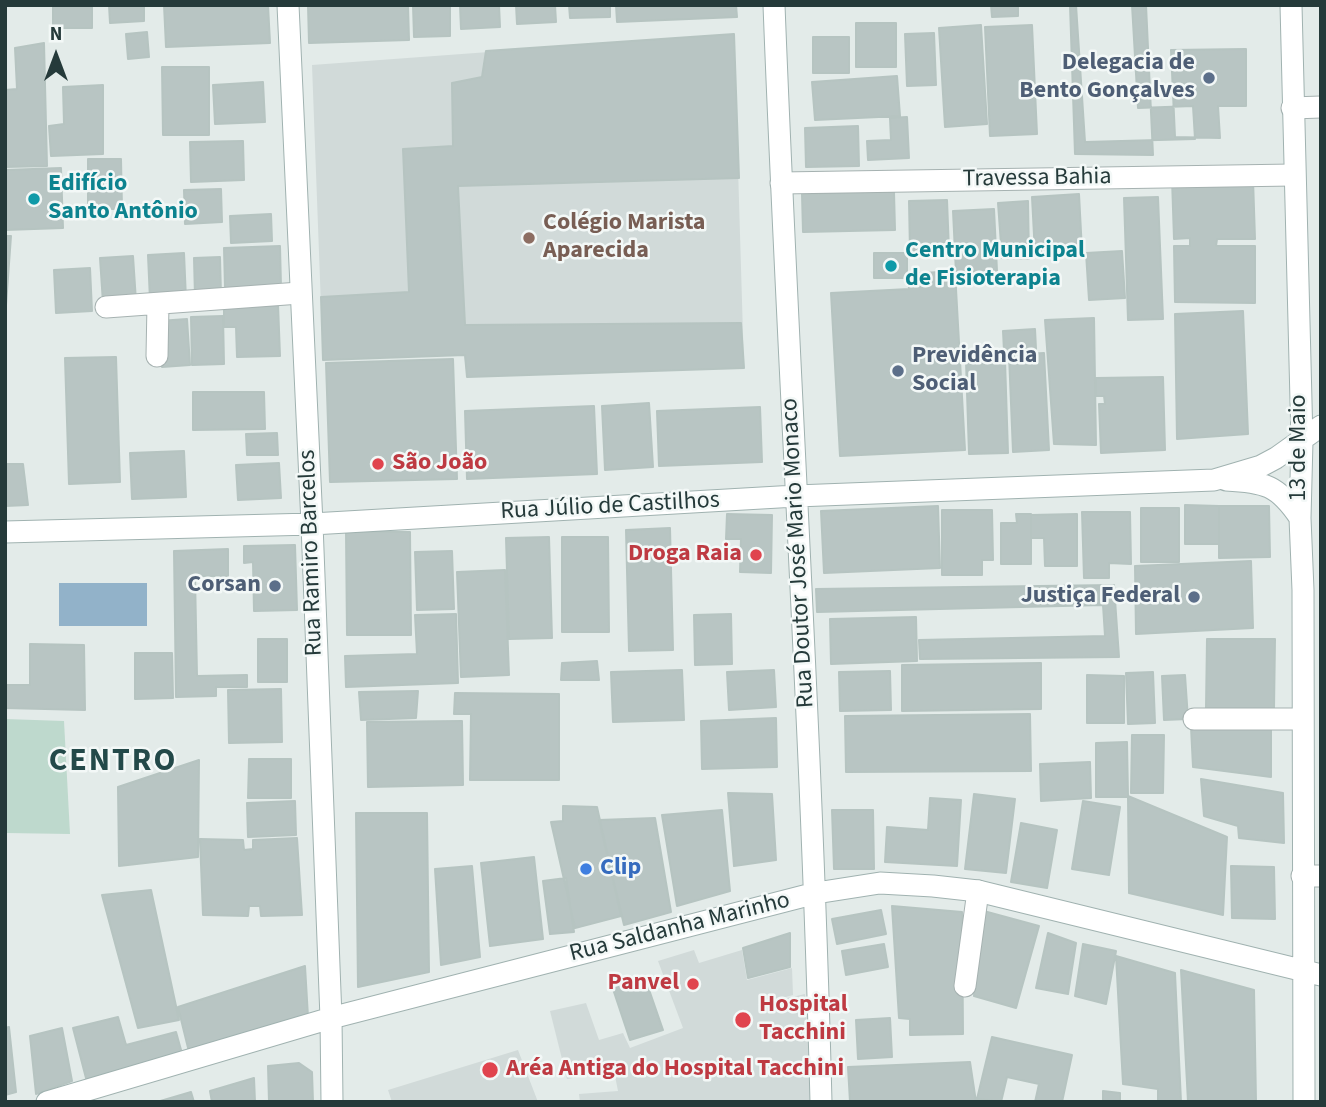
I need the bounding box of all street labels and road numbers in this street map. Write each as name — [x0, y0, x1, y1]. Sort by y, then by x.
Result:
street label: Travessa Bahia — [962, 163, 1112, 195]
street label: 13 de Maio — [1286, 394, 1314, 502]
street label: Rua Doutor José Mario Monaco — [777, 397, 821, 709]
street label: Rua Ramiro Barcelos — [294, 449, 330, 657]
street label: Rua Júlio de Castilhos — [500, 487, 720, 527]
street label: Rua Saldanha Marinho — [567, 887, 793, 969]

